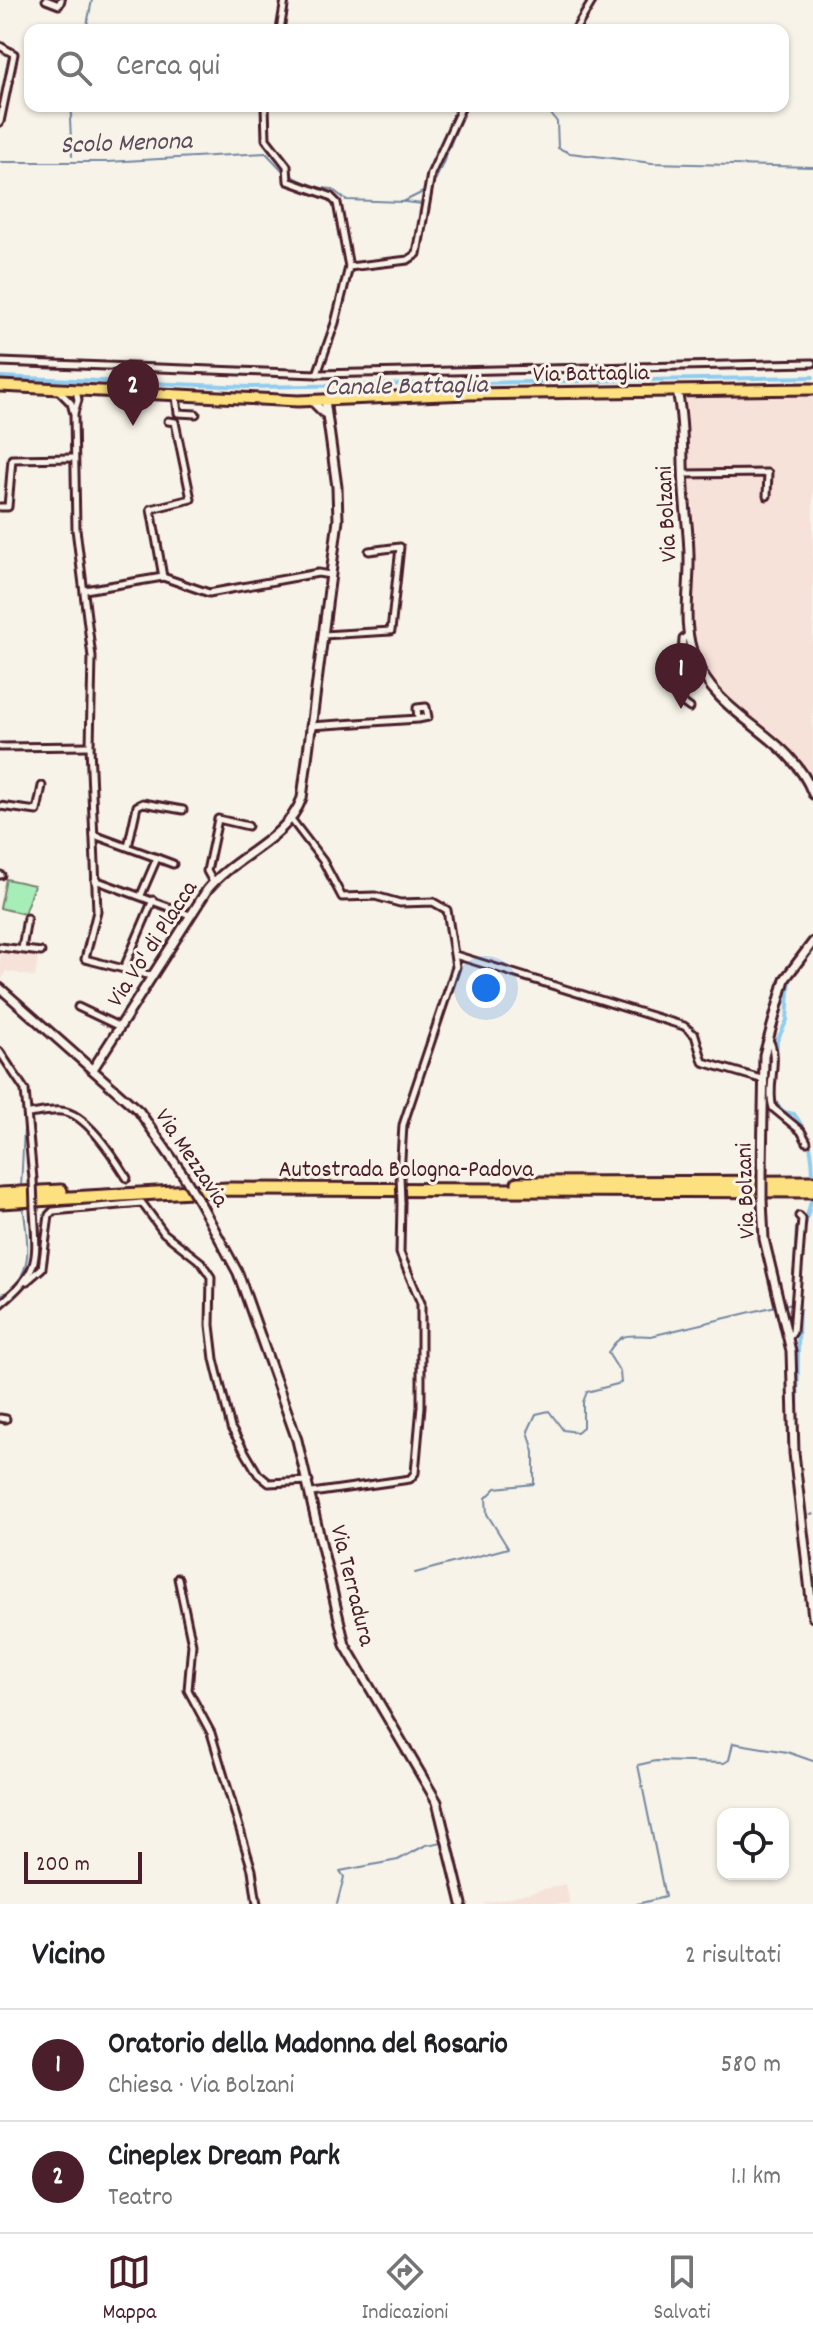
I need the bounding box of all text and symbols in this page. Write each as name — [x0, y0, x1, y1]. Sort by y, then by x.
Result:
search box — [24, 24, 789, 112]
icon: search — [52, 46, 96, 90]
text: Cerca qui — [116, 47, 220, 90]
water label: Scolo Menona — [60, 124, 194, 165]
street label: Via Battaglia — [533, 357, 650, 393]
pin: 2 — [107, 360, 159, 426]
water label: Canale Battaglia — [324, 368, 490, 407]
street label: Via Bolzani — [648, 465, 687, 563]
pin: 1 — [655, 643, 707, 709]
street label: Via Vo' di Placca — [100, 874, 208, 1015]
your location — [466, 968, 506, 1008]
street label: Via Mezzavia — [145, 1103, 236, 1215]
street label: Via Bolzani — [728, 1142, 766, 1240]
street label: Autostrada Bologna-Padova — [279, 1154, 534, 1188]
street label: Via Terradura — [320, 1522, 383, 1651]
map controls — [717, 1808, 789, 1880]
button: locate — [717, 1808, 789, 1880]
scale bar — [24, 1848, 142, 1884]
text: 200 m — [36, 1850, 90, 1881]
text: Vicino — [32, 1932, 105, 1981]
text: 2 risultati — [685, 1938, 781, 1975]
text: Oratorio della Madonna del Rosario — [108, 2025, 508, 2068]
text: 1 — [55, 2047, 61, 2084]
text: 580 m — [721, 2047, 781, 2084]
text: Chiesa · Via Bolzani — [108, 2068, 294, 2105]
text: Cineplex Dream Park — [108, 2137, 340, 2180]
text: 2 — [52, 2159, 64, 2196]
text: 1.1 km — [731, 2159, 781, 2196]
text: Teatro — [108, 2180, 173, 2217]
tab: Mappa — [103, 2250, 156, 2329]
tab: Indicazioni — [362, 2250, 448, 2329]
tab: Salvati — [654, 2250, 710, 2329]

